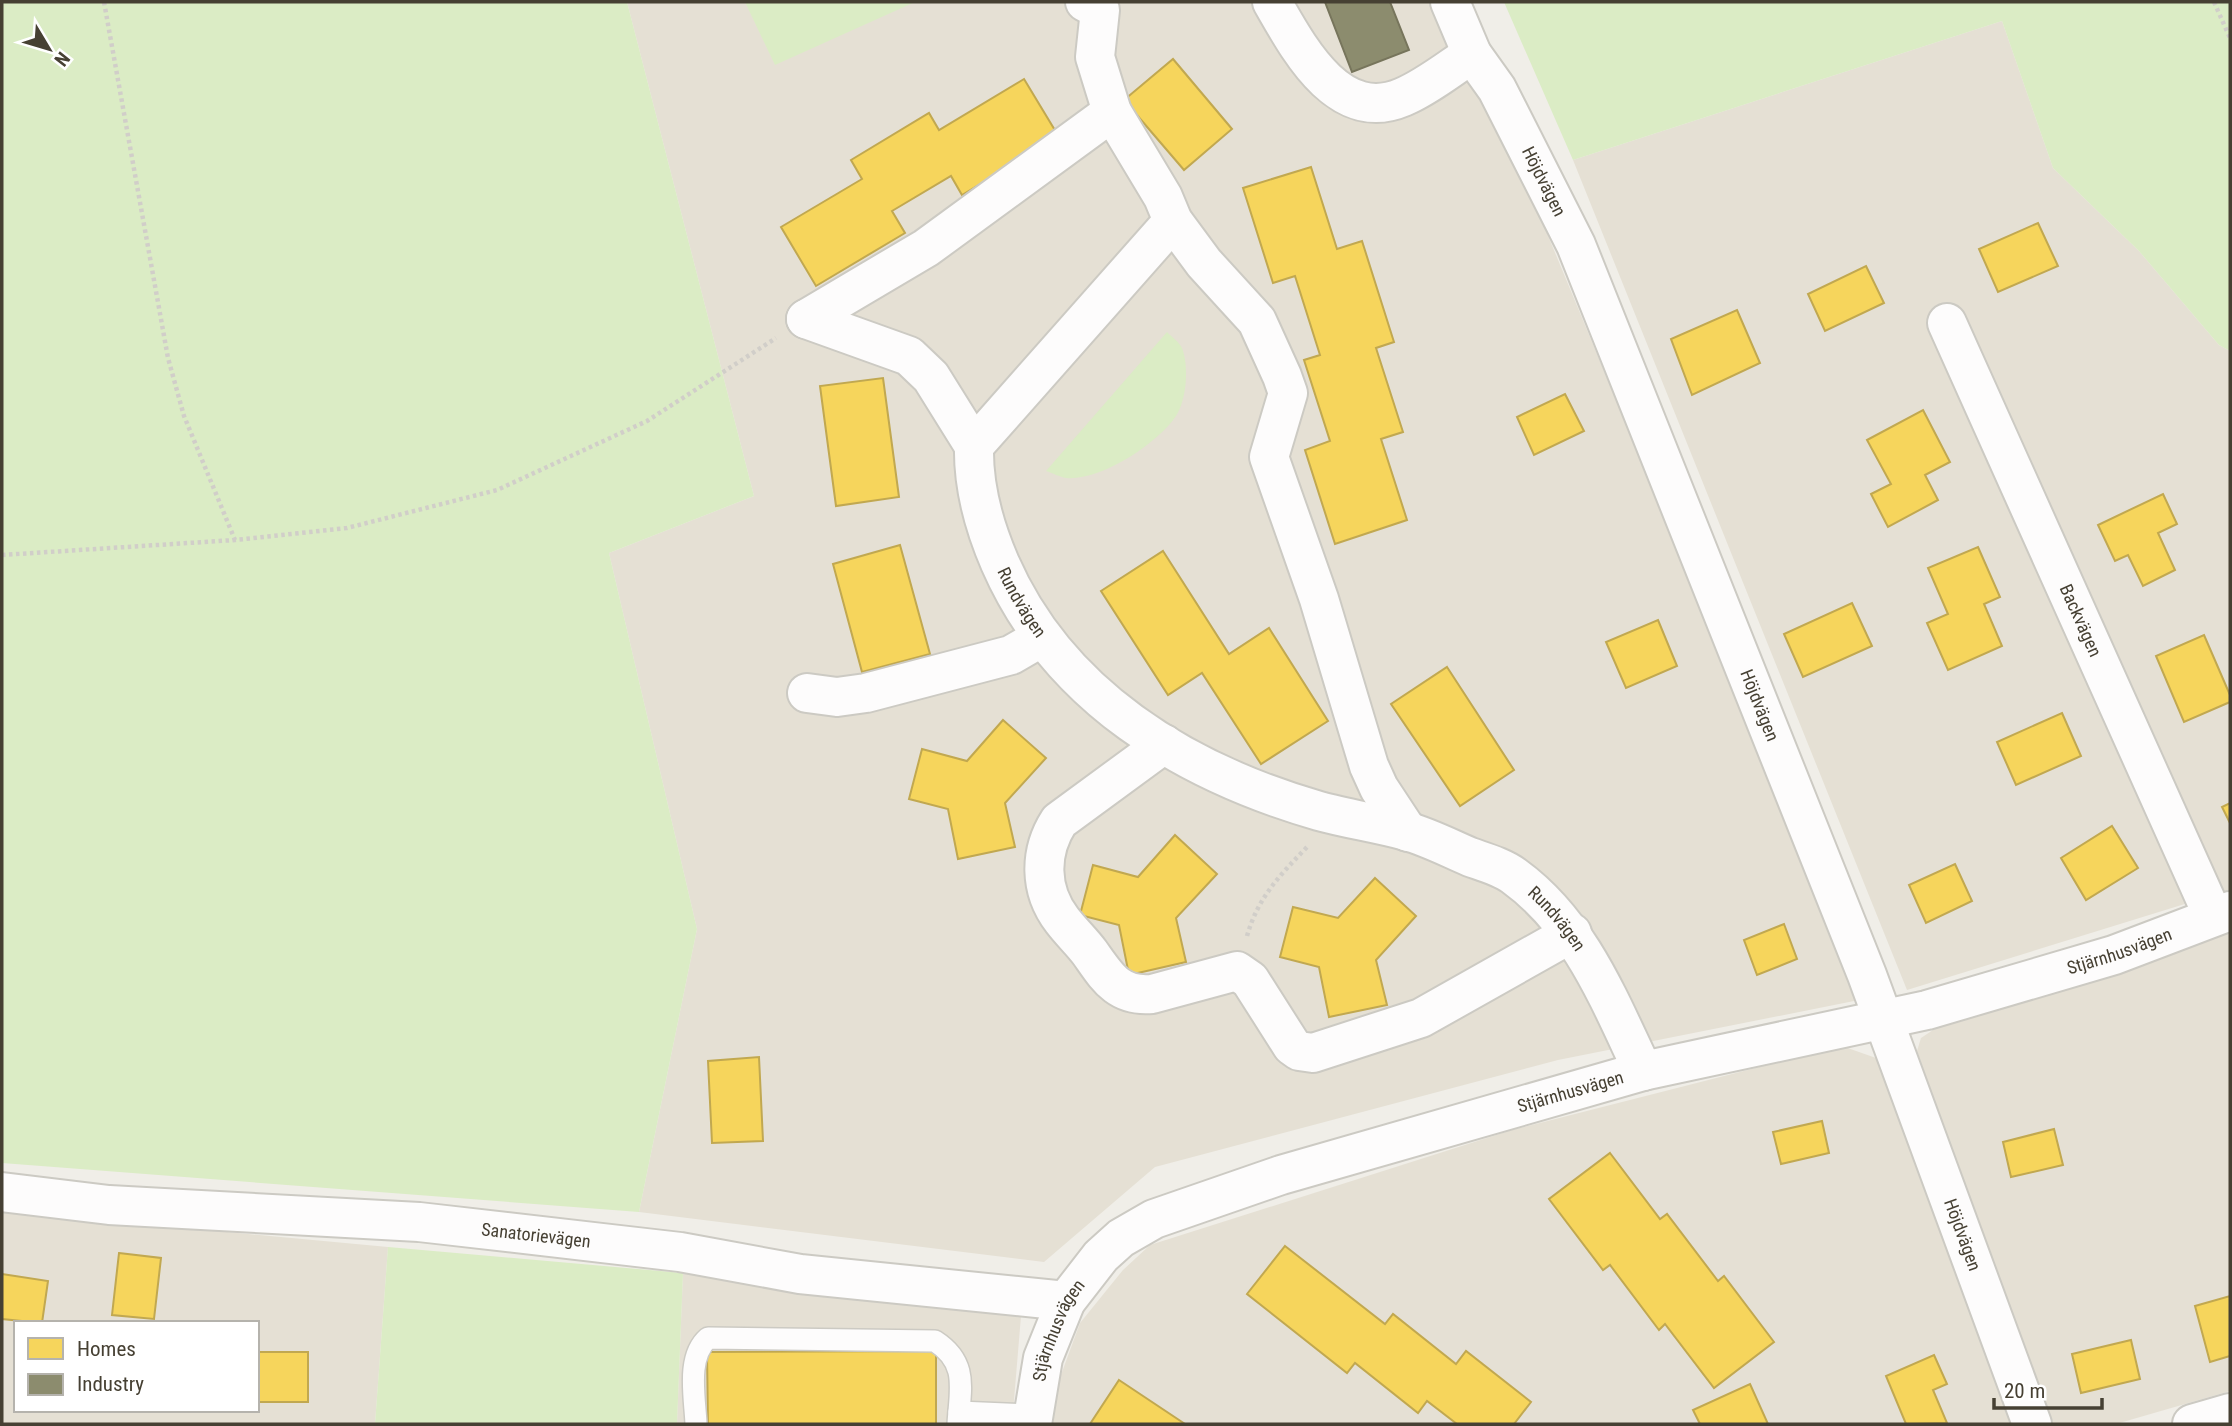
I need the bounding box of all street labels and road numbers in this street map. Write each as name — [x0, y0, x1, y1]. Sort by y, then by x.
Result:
street label: Höjdvägen — [1518, 143, 1571, 220]
street label: Rundvägen — [993, 564, 1051, 641]
street label: Backvägen — [2056, 581, 2106, 660]
street label: Höjdvägen — [1736, 666, 1784, 744]
street label: Rundvägen — [1524, 881, 1590, 955]
street label: Stjärnhusvägen — [2064, 923, 2174, 978]
street label: Stjärnhusvägen — [1515, 1066, 1626, 1117]
street label: Höjdvägen — [1940, 1196, 1986, 1274]
street label: Sanatorievägen — [480, 1218, 592, 1252]
street label: Stjärnhusvägen — [1028, 1275, 1089, 1383]

